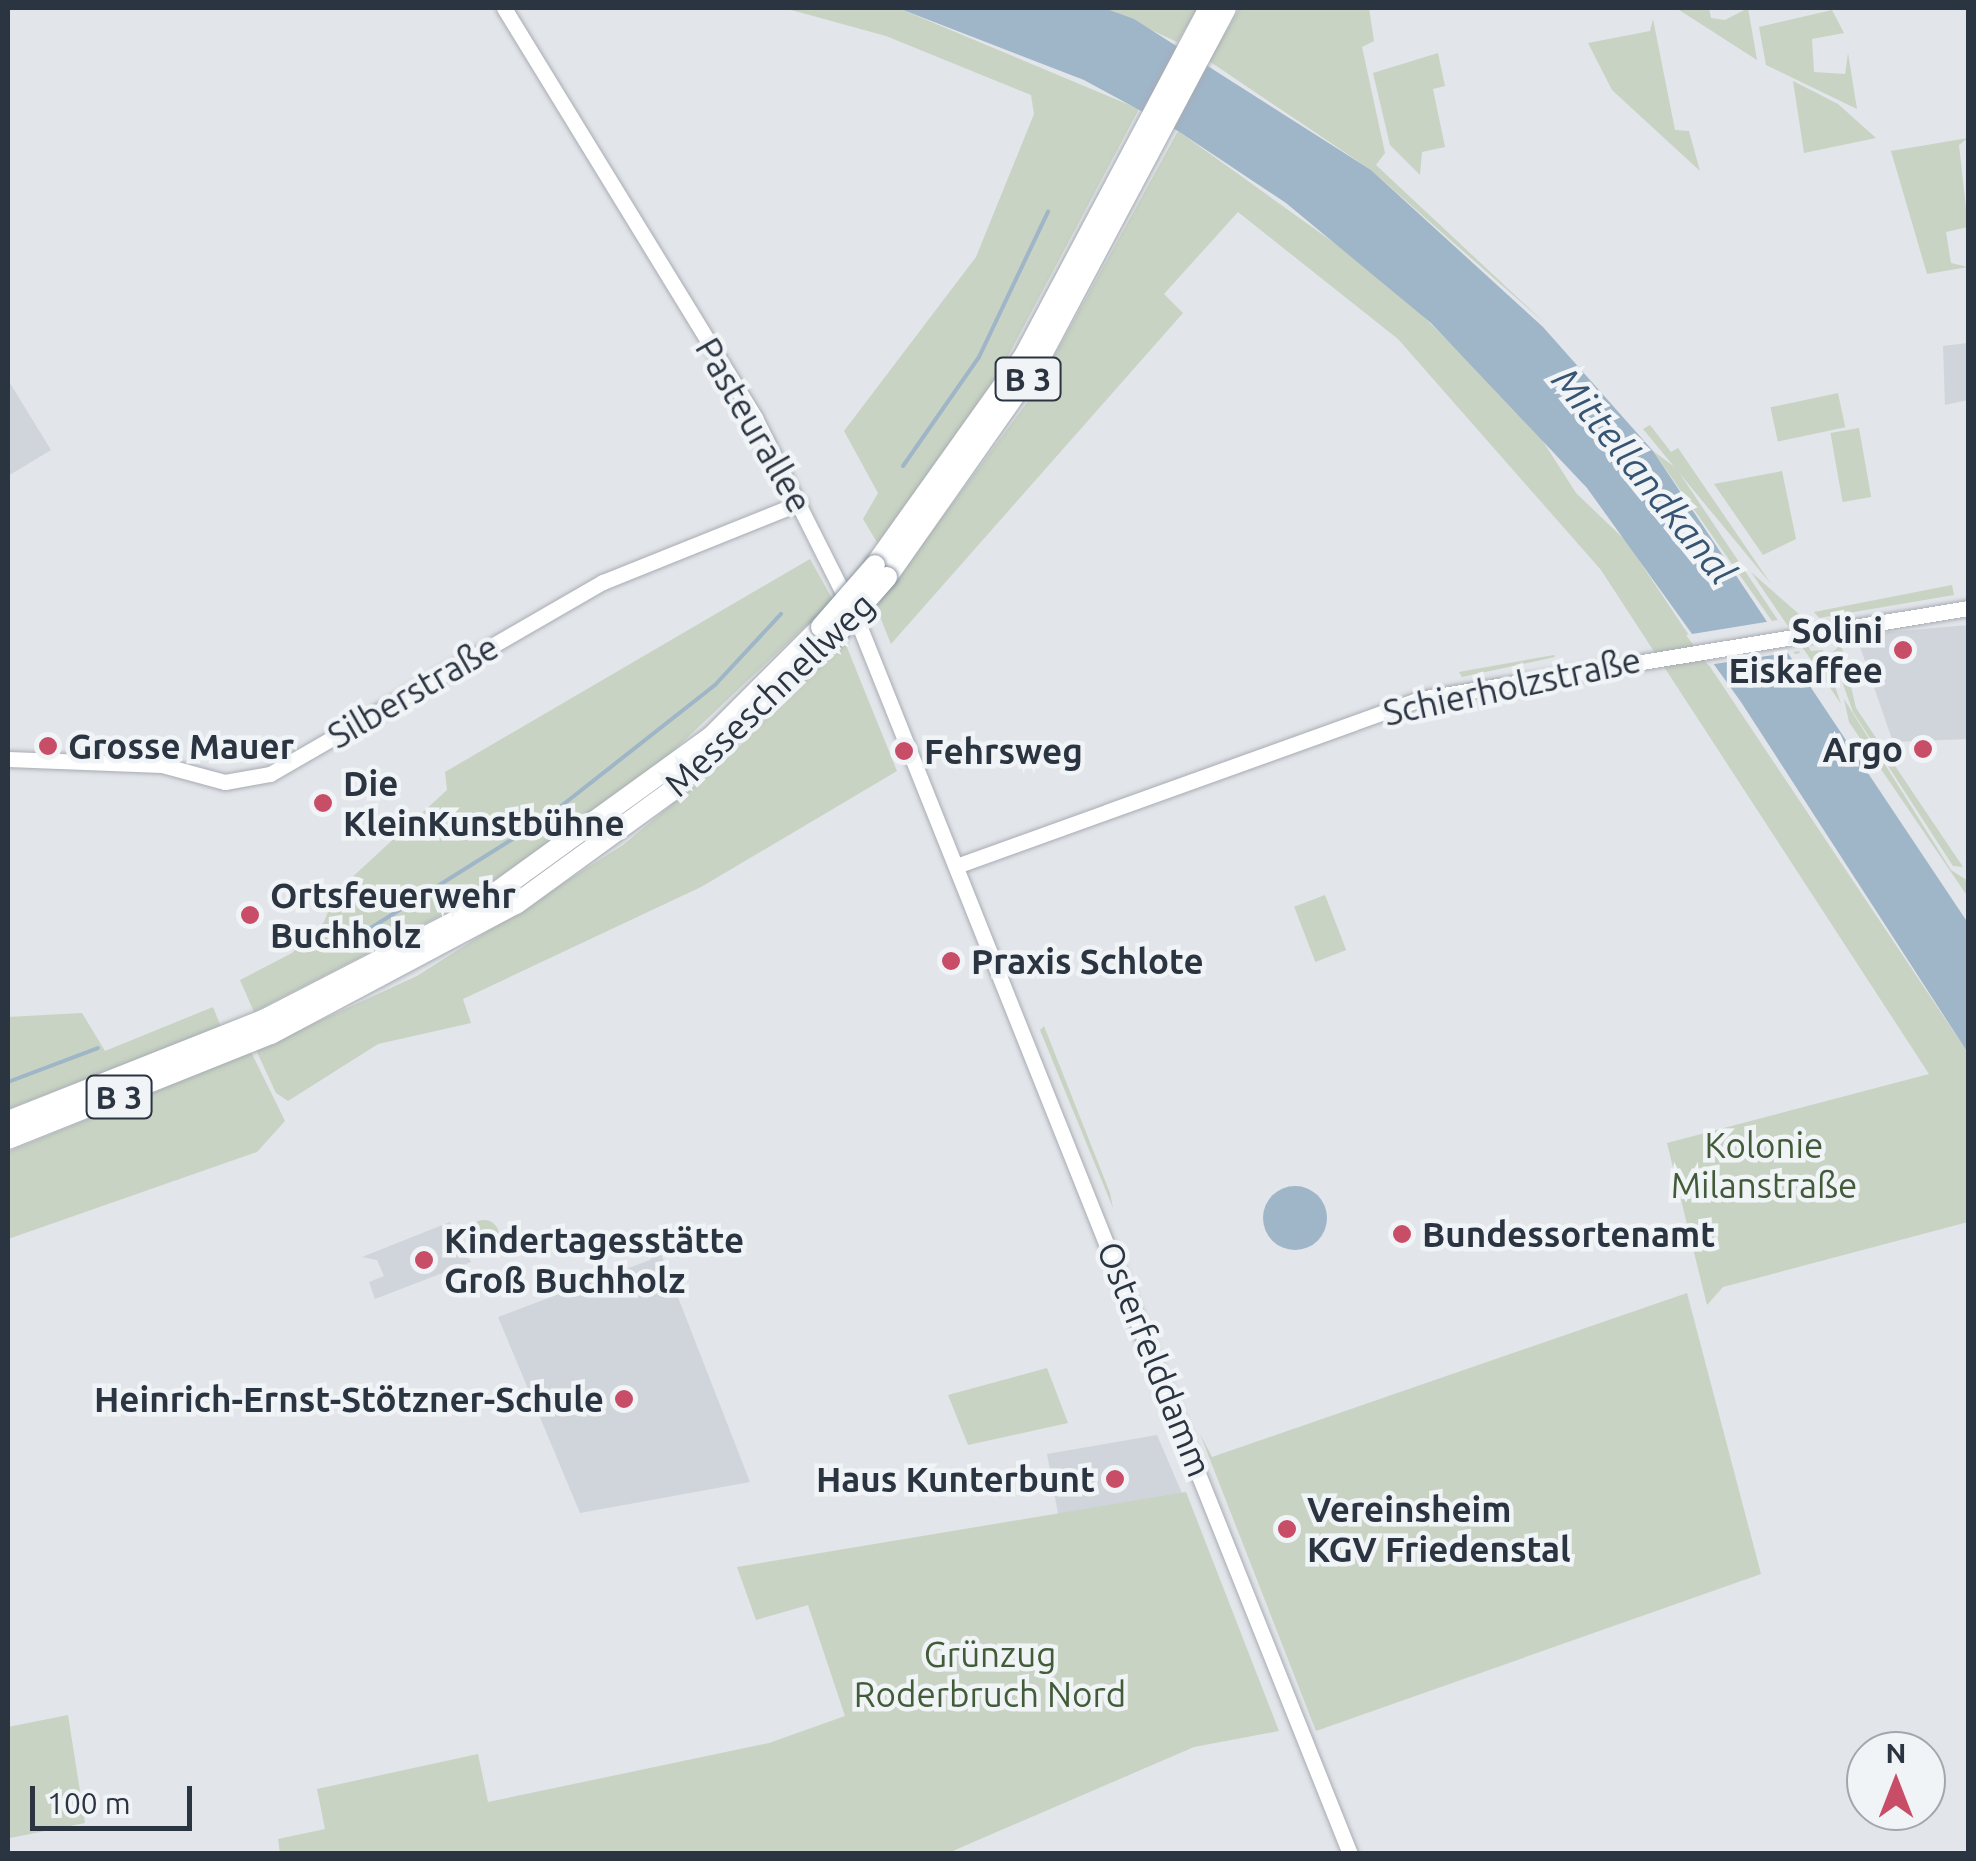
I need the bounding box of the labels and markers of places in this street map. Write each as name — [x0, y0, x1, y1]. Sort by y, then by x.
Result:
place label: Solini Eiskaffee — [1729, 609, 1883, 691]
marker: Solini Eiskaffee — [1892, 639, 1914, 661]
place label: Grosse Mauer — [68, 725, 294, 767]
place label: Argo — [1823, 728, 1903, 770]
place label: Fehrsweg — [924, 730, 1083, 772]
marker: Grosse Mauer — [37, 735, 59, 757]
marker: Argo — [1912, 738, 1934, 760]
marker: Fehrsweg — [893, 740, 915, 762]
place label: Die KleinKunstbühne — [343, 762, 625, 844]
marker: Die KleinKunstbühne — [312, 792, 334, 814]
place label: Ortsfeuerwehr Buchholz — [270, 874, 516, 956]
marker: Ortsfeuerwehr Buchholz — [239, 904, 261, 926]
place label: Praxis Schlote — [971, 940, 1204, 982]
marker: Praxis Schlote — [940, 950, 962, 972]
place label: Bundessortenamt — [1422, 1213, 1715, 1255]
place label: Kindertagesstätte Groß Buchholz — [444, 1219, 744, 1301]
marker: Bundessortenamt — [1391, 1223, 1413, 1245]
marker: Kindertagesstätte Groß Buchholz — [413, 1249, 435, 1271]
place label: Heinrich-Ernst-Stötzner-Schule — [94, 1378, 604, 1420]
marker: Heinrich-Ernst-Stötzner-Schule — [613, 1388, 635, 1410]
place label: Haus Kunterbunt — [816, 1458, 1095, 1500]
marker: Haus Kunterbunt — [1104, 1468, 1126, 1490]
place label: Vereinsheim KGV Friedenstal — [1307, 1488, 1571, 1570]
marker: Vereinsheim KGV Friedenstal — [1276, 1518, 1298, 1540]

